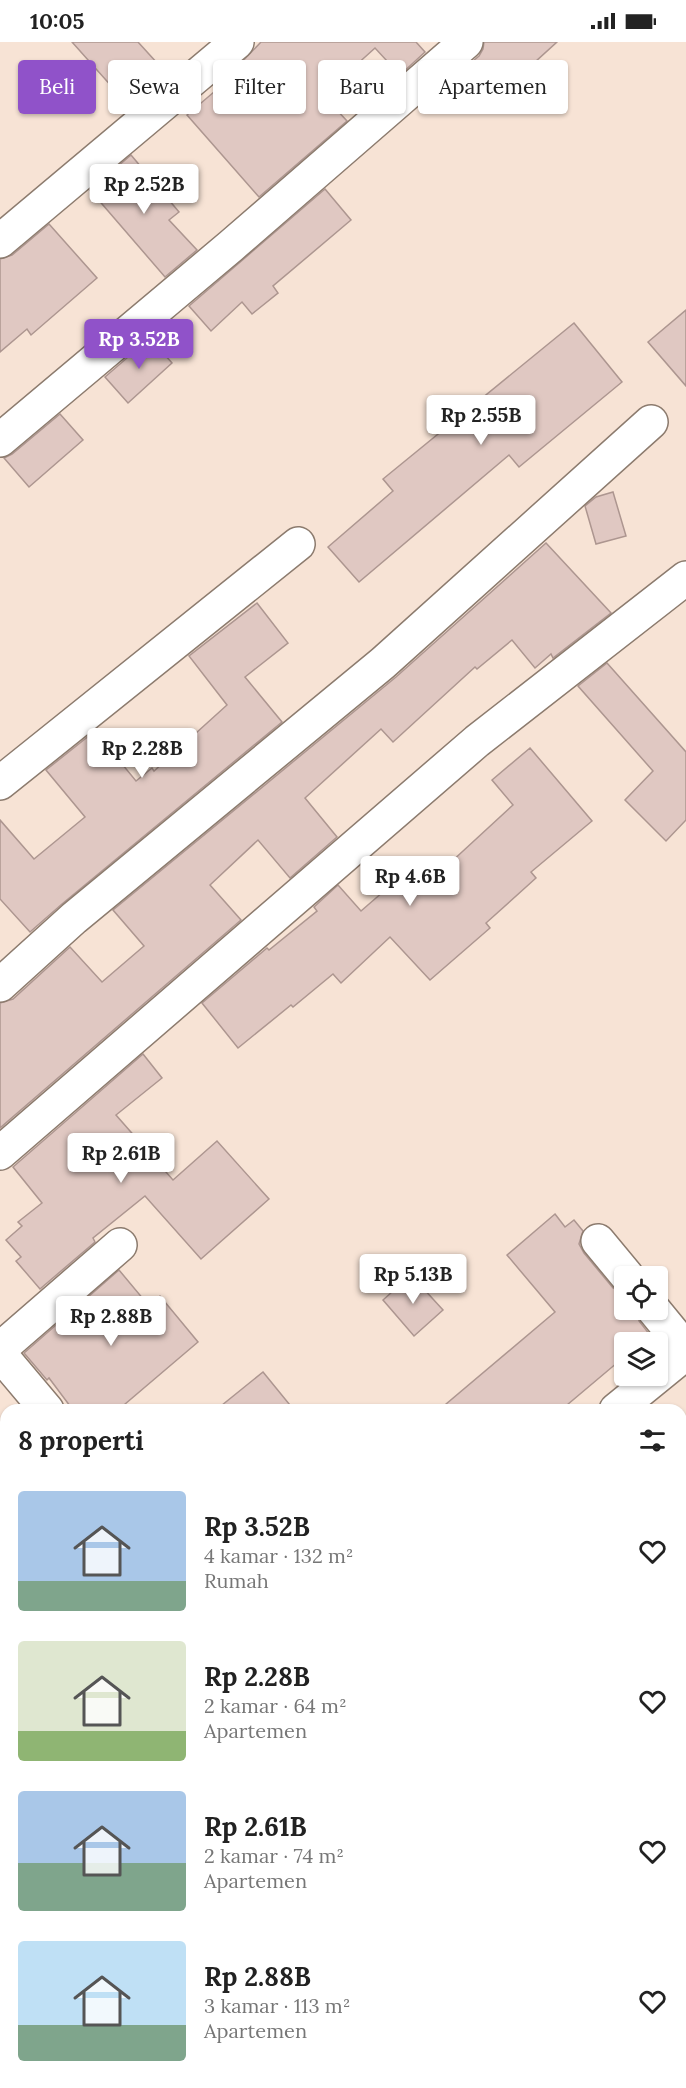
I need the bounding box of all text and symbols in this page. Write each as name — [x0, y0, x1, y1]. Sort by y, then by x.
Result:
text: 10:05 — [30, 7, 84, 35]
chip: Beli — [18, 60, 96, 114]
chip: Sewa — [108, 60, 201, 114]
chip: Filter — [213, 60, 306, 114]
chip: Baru — [318, 60, 406, 114]
chip: Apartemen — [418, 60, 568, 114]
pin: Rp 2.52B — [82, 164, 206, 215]
text: Rp 2.52B — [104, 171, 184, 196]
pin: Rp 3.52B — [77, 319, 201, 370]
text: Rp 3.52B — [98, 326, 180, 351]
pin: Rp 2.55B — [419, 395, 543, 446]
text: Rp 2.55B — [440, 402, 522, 427]
pin: Rp 2.28B — [80, 728, 204, 779]
text: Rp 2.28B — [101, 735, 183, 760]
pin: Rp 4.6B — [355, 856, 465, 907]
text: Rp 4.6B — [374, 863, 446, 888]
pin: Rp 2.61B — [59, 1133, 183, 1184]
text: Rp 2.61B — [81, 1140, 161, 1165]
pin: Rp 5.13B — [351, 1254, 475, 1305]
text: Rp 5.13B — [374, 1261, 452, 1286]
map controls — [614, 1266, 668, 1386]
button: locate — [614, 1266, 668, 1320]
pin: Rp 2.88B — [49, 1296, 173, 1347]
text: Rp 2.88B — [70, 1303, 152, 1328]
button: layers — [614, 1332, 668, 1386]
text: 8 properti — [18, 1424, 144, 1457]
icon: filters — [636, 1424, 669, 1457]
text: Rp 3.52B — [204, 1510, 310, 1543]
icon: home — [66, 1515, 138, 1587]
icon: heart — [636, 1535, 669, 1568]
text: 4 kamar · 132 m² — [204, 1543, 354, 1568]
text: Rumah — [204, 1568, 269, 1593]
text: Rp 2.28B — [204, 1660, 310, 1693]
icon: home — [66, 1665, 138, 1737]
icon: heart — [636, 1685, 669, 1718]
text: 2 kamar · 64 m² — [204, 1693, 347, 1718]
text: Apartemen — [204, 1718, 307, 1743]
text: Rp 2.61B — [204, 1810, 307, 1843]
icon: home — [66, 1815, 138, 1887]
icon: heart — [636, 1835, 669, 1868]
text: 2 kamar · 74 m² — [204, 1843, 344, 1868]
text: Apartemen — [204, 1868, 307, 1893]
text: Rp 2.88B — [204, 1960, 311, 1993]
icon: home — [66, 1965, 138, 2037]
icon: heart — [636, 1985, 669, 2018]
text: 3 kamar · 113 m² — [204, 1993, 350, 2018]
text: Apartemen — [204, 2018, 307, 2043]

